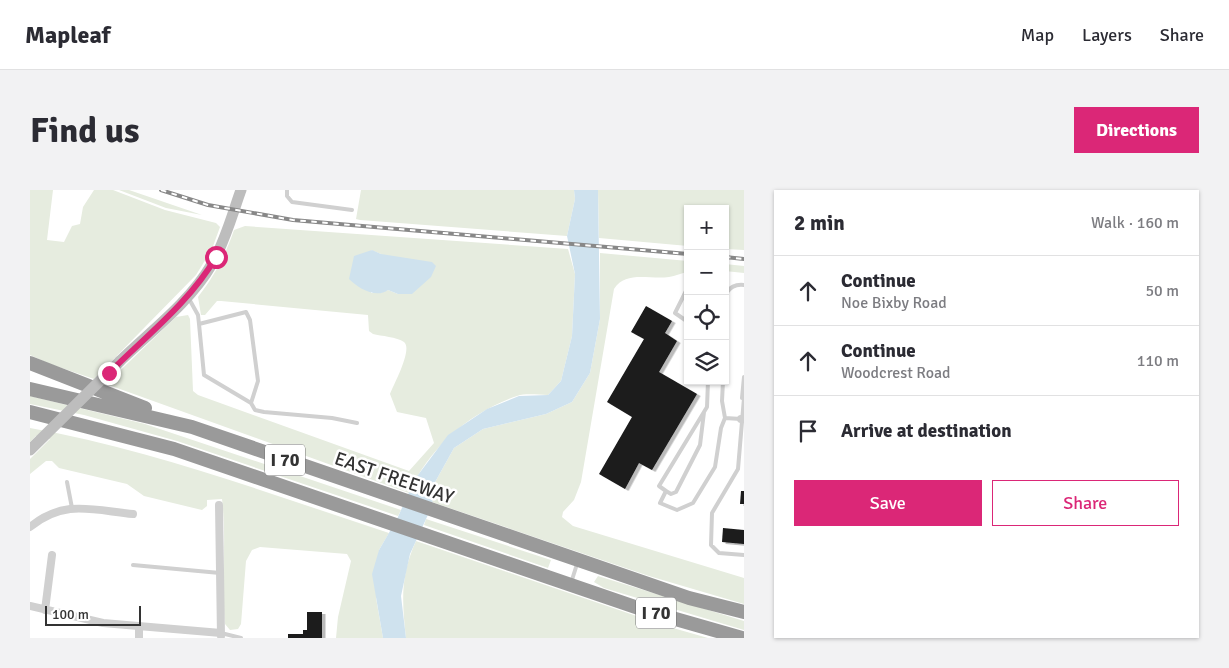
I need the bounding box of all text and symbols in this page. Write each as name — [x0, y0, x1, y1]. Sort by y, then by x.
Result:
text: Mapleaf — [25, 20, 110, 50]
text: Map — [1021, 24, 1054, 46]
text: Layers — [1082, 24, 1132, 46]
text: Share — [1160, 24, 1204, 46]
button: Directions — [1074, 107, 1199, 153]
text: Find us — [30, 109, 140, 152]
map controls — [684, 205, 729, 385]
button: + — [684, 205, 729, 250]
text: 2 min — [794, 210, 845, 236]
text: Walk · 160 m — [1091, 213, 1179, 233]
route start — [205, 246, 228, 269]
button: − — [684, 250, 729, 295]
text: Continue — [841, 269, 916, 293]
icon: ahead — [794, 277, 822, 305]
text: 50 m — [1145, 281, 1179, 301]
text: Noe Bixby Road — [841, 293, 947, 313]
button: locate — [684, 295, 729, 340]
text: Continue — [841, 339, 916, 363]
button: layers — [684, 340, 729, 385]
icon: ahead — [794, 347, 822, 375]
text: 110 m — [1137, 351, 1179, 371]
route end — [98, 362, 121, 385]
text: Woodcrest Road — [841, 363, 951, 383]
icon: arrive — [794, 417, 822, 445]
text: Arrive at destination — [841, 419, 1012, 443]
road number: I 70 — [265, 444, 305, 476]
street label: EAST FREEWAY — [331, 446, 457, 510]
button: Save — [794, 480, 982, 526]
button: Share — [992, 480, 1179, 526]
road number: I 70 — [636, 598, 676, 628]
scale bar — [45, 603, 141, 626]
text: 100 m — [52, 606, 89, 623]

